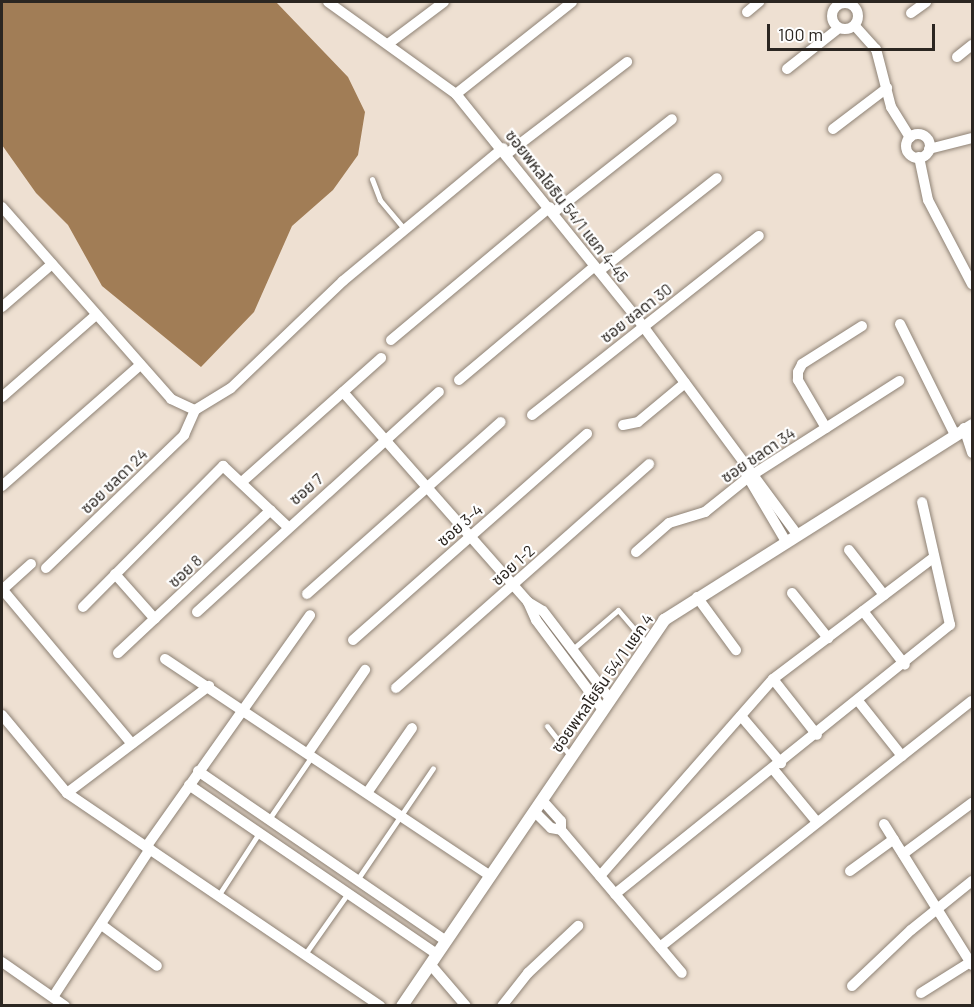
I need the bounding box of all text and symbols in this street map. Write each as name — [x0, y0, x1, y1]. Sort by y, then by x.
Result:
scale bar — [770, 12, 938, 50]
text: 100 m — [778, 23, 823, 45]
street label: ซอยพหลโยธิน 54/1 แยก 4-45 — [501, 126, 633, 286]
street label: ซอย ชลดา 30 — [596, 279, 676, 347]
street label: ซอย ชลดา 34 — [717, 423, 799, 487]
street label: ซอย ชลดา 24 — [77, 444, 151, 518]
street label: ซอย 7 — [285, 469, 327, 509]
street label: ซอย 3-4 — [433, 500, 487, 550]
street label: ซอย 1-2 — [488, 541, 538, 589]
street label: ซอย 8 — [164, 551, 206, 591]
street label: ซอยพหลโยธิน 54/1 แยก 4 — [547, 610, 657, 756]

